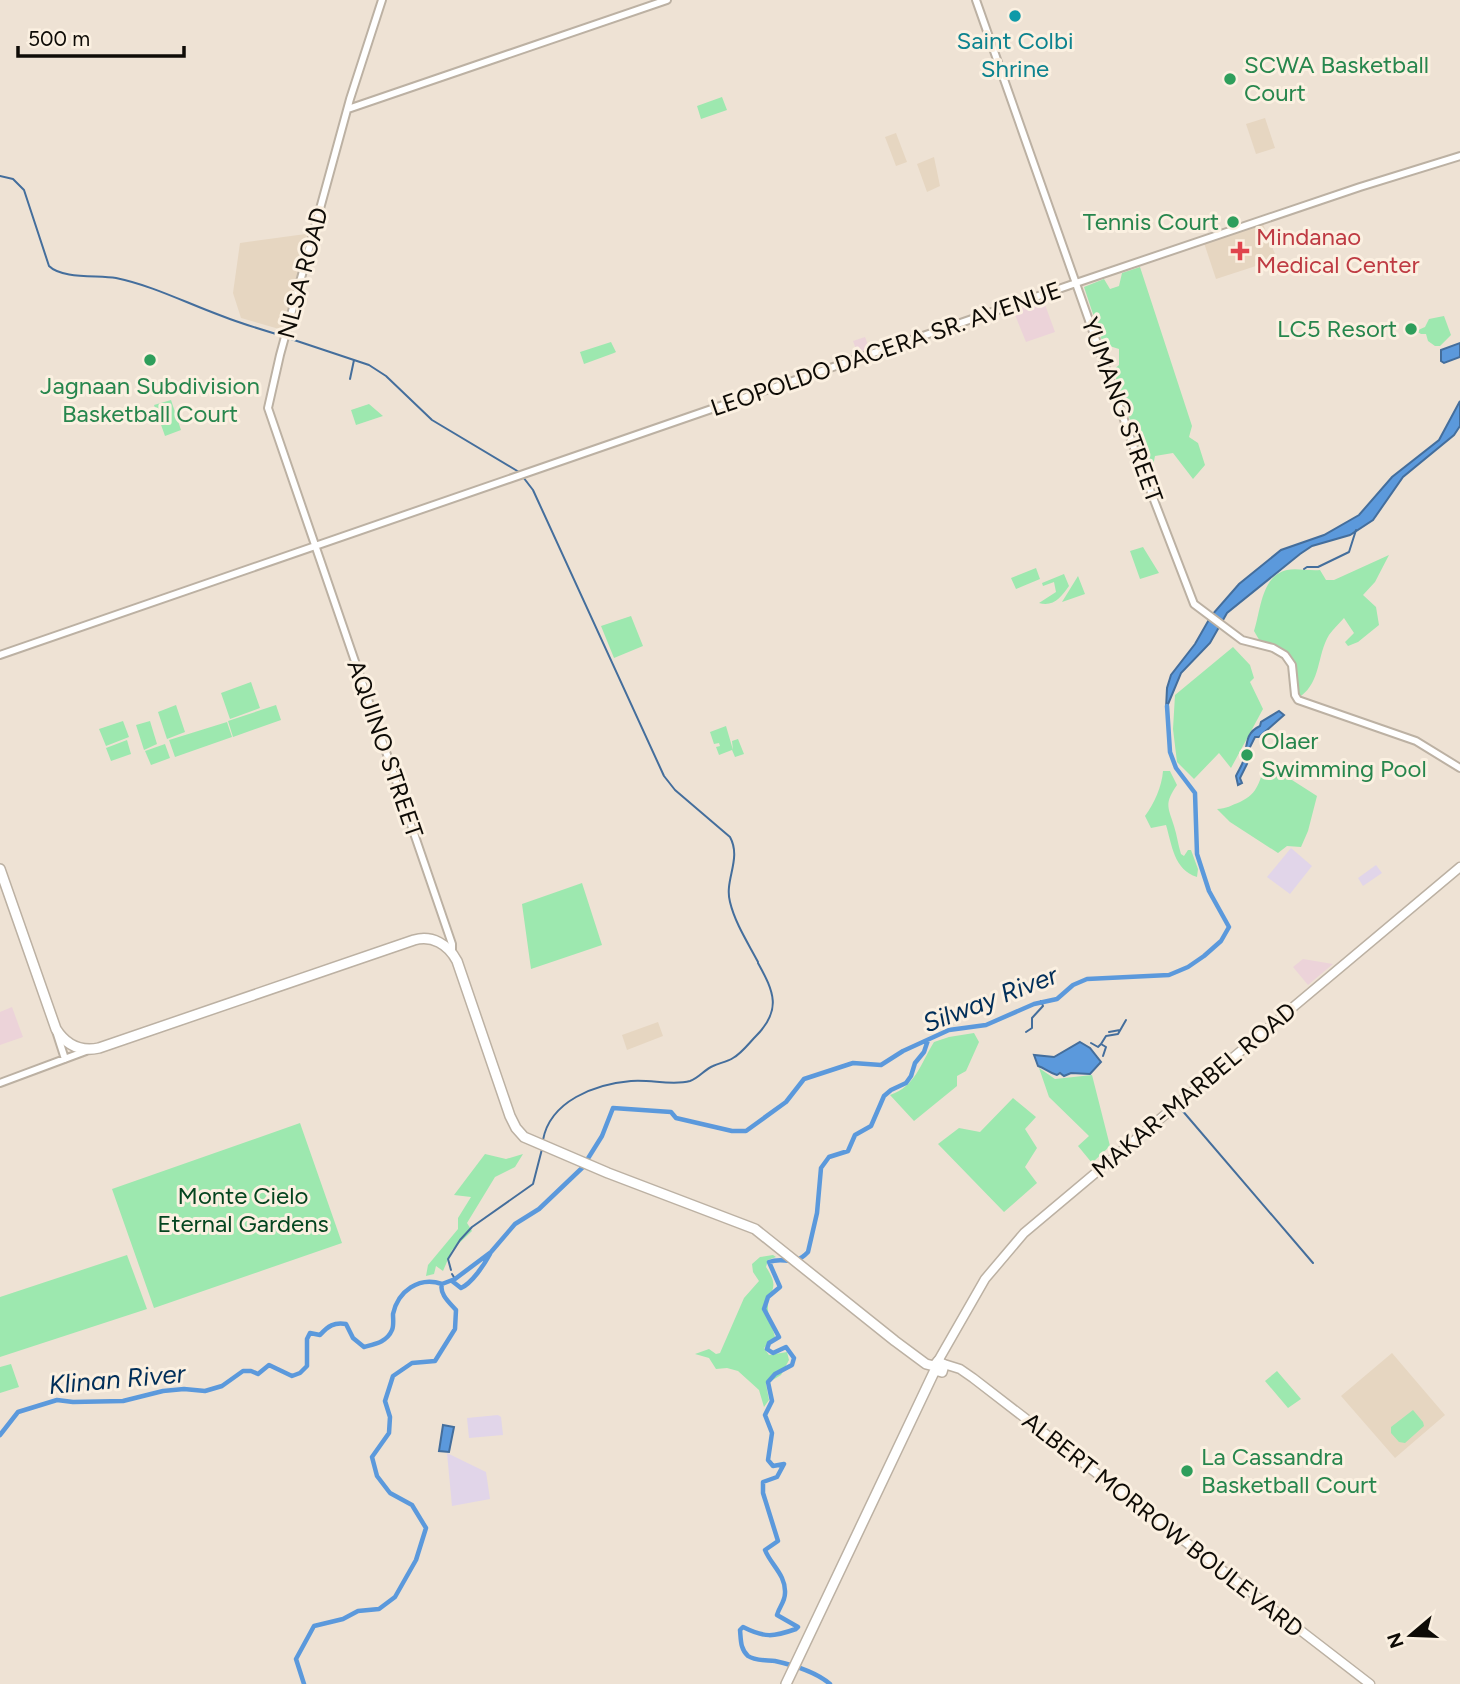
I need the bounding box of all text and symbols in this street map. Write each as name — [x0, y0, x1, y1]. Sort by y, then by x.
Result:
marker: Saint Colbi Shrine — [1007, 8, 1023, 24]
scale bar — [18, 14, 184, 58]
text: 500 m — [28, 26, 90, 51]
place label: Saint Colbi Shrine — [956, 26, 1074, 83]
place label: SCWA Basketball Court — [1244, 50, 1429, 107]
marker: SCWA Basketball Court — [1222, 71, 1238, 87]
street label: NLSA ROAD — [271, 204, 334, 342]
place label: Tennis Court — [1083, 207, 1219, 236]
marker: Tennis Court — [1225, 214, 1241, 230]
place label: Mindanao Medical Center — [1256, 222, 1420, 279]
marker: Mindanao Medical Center — [1230, 241, 1250, 261]
street label: LEOPOLDO DACERA SR. AVENUE — [707, 275, 1065, 422]
street label: YUMANG STREET — [1075, 313, 1170, 507]
place label: LC5 Resort — [1277, 314, 1397, 343]
marker: LC5 Resort — [1403, 321, 1419, 337]
marker: Jagnaan Subdivision Basketball Court — [142, 352, 158, 368]
place label: Jagnaan Subdivision Basketball Court — [40, 371, 260, 428]
street label: AQUINO STREET — [341, 656, 430, 842]
place label: Olaer Swimming Pool — [1261, 726, 1427, 783]
marker: Olaer Swimming Pool — [1239, 747, 1255, 763]
water label: Silway River — [918, 958, 1063, 1039]
street label: MAKAR-MARBEL ROAD — [1086, 996, 1302, 1184]
park label: Monte Cielo Eternal Gardens — [157, 1181, 329, 1238]
water label: Klinan River — [47, 1357, 188, 1401]
street label: ALBERT MORROW BOULEVARD — [1017, 1406, 1310, 1643]
place label: La Cassandra Basketball Court — [1201, 1442, 1377, 1499]
marker: La Cassandra Basketball Court — [1179, 1463, 1195, 1479]
north arrow — [1376, 1600, 1446, 1670]
text: N — [1382, 1630, 1409, 1651]

